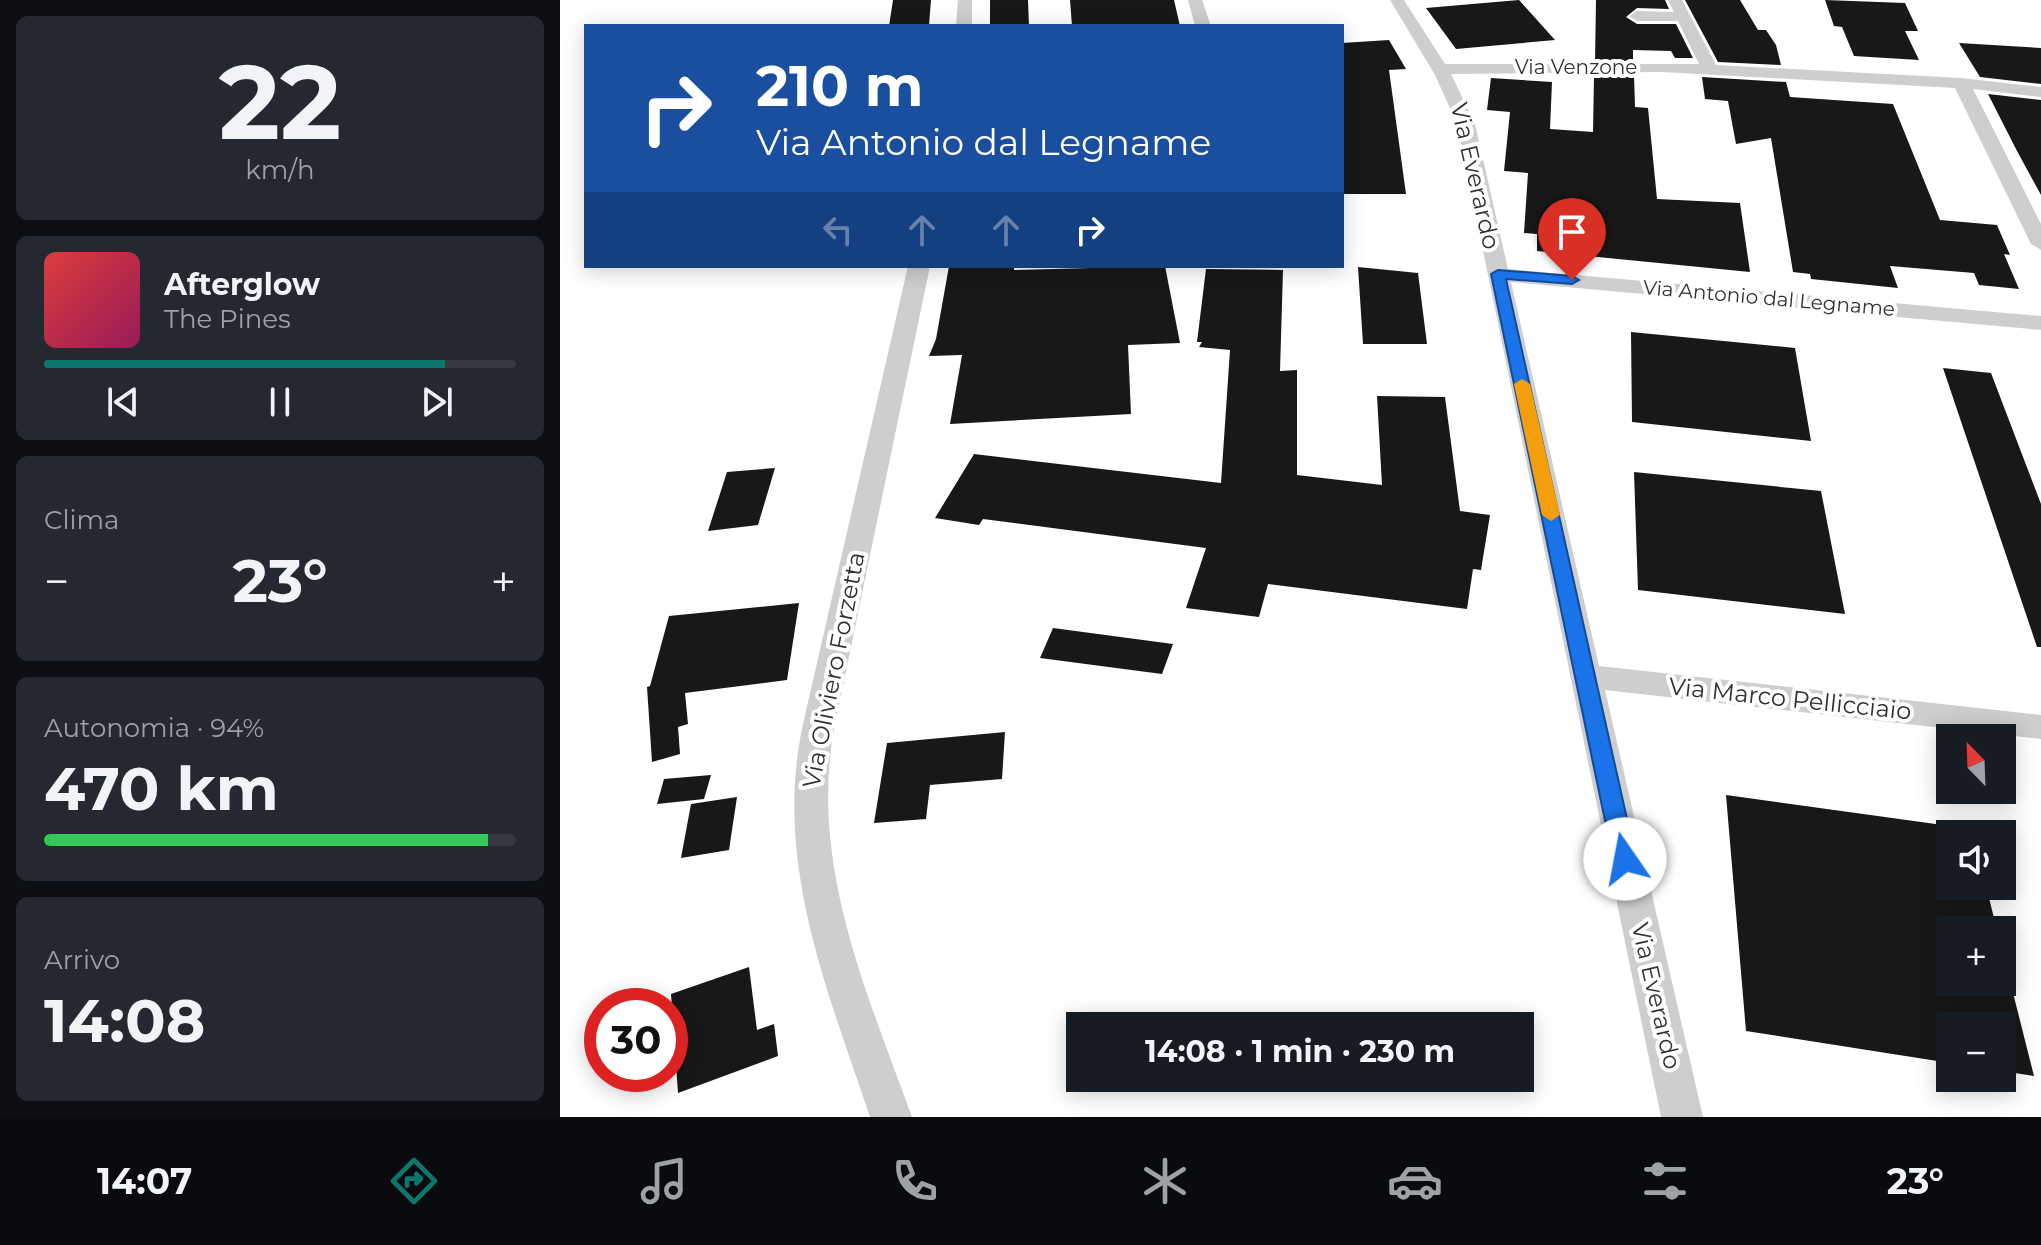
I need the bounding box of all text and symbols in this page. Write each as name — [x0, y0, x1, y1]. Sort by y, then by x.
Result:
text: 22 — [219, 38, 341, 165]
text: 210 m — [756, 52, 924, 120]
street label: Via Venzone — [1515, 55, 1637, 79]
icon: right — [624, 56, 728, 160]
street label: Via Everardo — [1445, 100, 1506, 252]
text: Via Antonio dal Legname — [756, 120, 1211, 164]
text: km/h — [245, 154, 315, 186]
pin — [1538, 198, 1606, 280]
icon: left — [816, 208, 860, 252]
icon: ahead — [900, 208, 944, 252]
icon: ahead — [984, 208, 1028, 252]
icon: right — [1068, 208, 1112, 252]
icon: arrive — [1550, 210, 1594, 254]
text: Afterglow — [164, 266, 320, 303]
street label: Via Antonio dal Legname — [1642, 275, 1896, 321]
text: The Pines — [164, 303, 291, 335]
icon: previous — [101, 380, 145, 424]
icon: pause — [258, 380, 302, 424]
icon: next — [415, 380, 459, 424]
text: Clima — [44, 504, 119, 536]
text: 23° — [232, 544, 328, 617]
street label: Via Oliviero Forzetta — [796, 549, 871, 790]
text: − — [44, 554, 69, 608]
text: + — [491, 554, 516, 608]
street label: Via Marco Pellicciaio — [1667, 671, 1913, 726]
text: Autonomia · 94% — [44, 712, 264, 744]
north arrow — [1936, 724, 2016, 804]
map controls — [1936, 724, 2016, 1092]
text: 470 km — [44, 752, 279, 825]
position arrow — [1583, 817, 1667, 901]
button: sound — [1936, 820, 2016, 900]
button: + — [1936, 916, 2016, 996]
street label: Via Everardo — [1626, 920, 1687, 1072]
text: Arrivo — [44, 944, 120, 976]
text: 14:08 — [44, 984, 205, 1057]
speed limit sign: 30 — [584, 988, 688, 1092]
button: − — [1936, 1012, 2016, 1092]
text: 14:08 · 1 min · 230 m — [1145, 1033, 1455, 1070]
icon: directions — [386, 1153, 442, 1209]
icon: music — [636, 1153, 692, 1209]
icon: phone — [887, 1153, 943, 1209]
icon: climate — [1137, 1153, 1193, 1209]
icon: car — [1387, 1153, 1443, 1209]
icon: filters — [1637, 1153, 1693, 1209]
text: 14:07 — [97, 1159, 192, 1203]
text: 23° — [1887, 1159, 1944, 1203]

